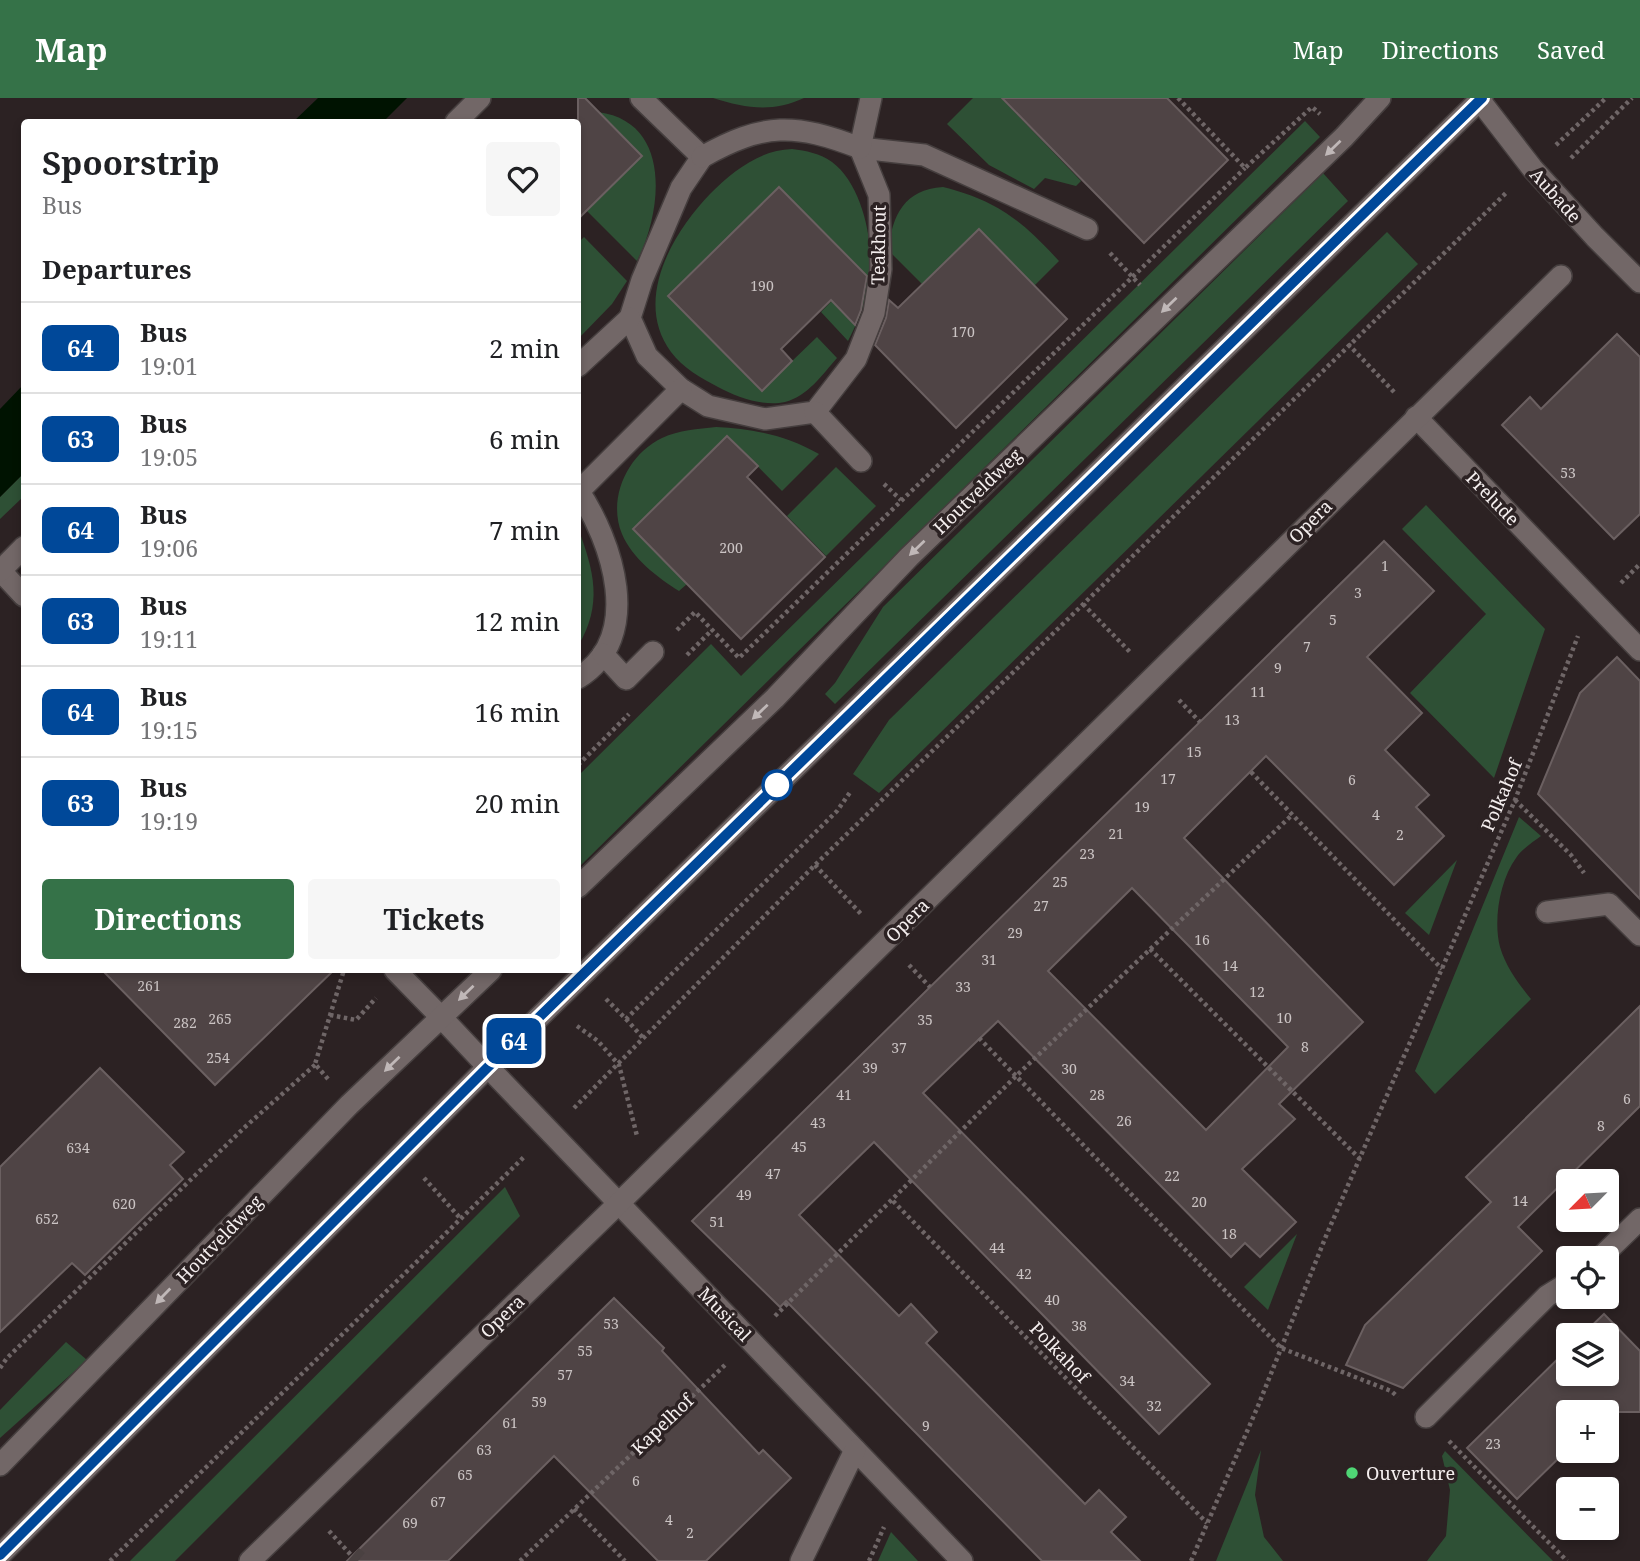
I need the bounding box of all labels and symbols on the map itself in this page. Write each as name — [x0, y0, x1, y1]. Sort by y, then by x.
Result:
one-way arrow — [1325, 139, 1342, 155]
street label: Aubade — [1525, 163, 1587, 227]
street label: Teakhout — [865, 205, 891, 285]
house number: 190 — [750, 276, 774, 295]
one-way arrow — [1160, 296, 1177, 313]
house number: 170 — [951, 322, 975, 341]
street label: Houtveldweg — [928, 443, 1027, 539]
house number: 53 — [1560, 463, 1576, 482]
street label: Prelude — [1461, 466, 1525, 530]
street label: Opera — [1283, 494, 1337, 548]
house number: 200 — [719, 538, 743, 557]
one-way arrow — [909, 540, 926, 557]
house number: 1 — [1381, 556, 1389, 575]
house number: 3 — [1354, 583, 1362, 602]
house number: 5 — [1329, 610, 1337, 629]
house number: 7 — [1303, 637, 1311, 656]
house number: 9 — [1274, 658, 1282, 677]
house number: 11 — [1250, 682, 1266, 701]
one-way arrow — [752, 704, 769, 720]
house number: 13 — [1224, 710, 1240, 729]
house number: 15 — [1186, 742, 1202, 761]
street label: Polkahof — [1475, 754, 1527, 835]
house number: 17 — [1160, 769, 1176, 788]
unlabelled marker — [762, 770, 792, 800]
house number: 6 — [1348, 770, 1356, 789]
house number: 19 — [1134, 797, 1150, 816]
house number: 4 — [1372, 805, 1380, 824]
house number: 21 — [1108, 824, 1124, 843]
house number: 2 — [1396, 825, 1404, 844]
house number: 23 — [1079, 844, 1095, 863]
house number: 25 — [1052, 872, 1068, 891]
street label: Opera — [880, 893, 934, 947]
house number: 27 — [1033, 896, 1049, 915]
house number: 29 — [1007, 923, 1023, 942]
house number: 16 — [1194, 930, 1210, 949]
house number: 31 — [981, 950, 997, 969]
house number: 14 — [1222, 956, 1238, 975]
house number: 261 — [137, 976, 161, 995]
house number: 33 — [955, 977, 971, 996]
house number: 12 — [1249, 982, 1265, 1001]
one-way arrow — [458, 985, 475, 1001]
house number: 10 — [1276, 1008, 1292, 1027]
house number: 265 — [208, 1009, 232, 1028]
house number: 35 — [917, 1010, 933, 1029]
house number: 282 — [173, 1013, 197, 1032]
line badge: 64 — [482, 1018, 546, 1064]
house number: 8 — [1301, 1037, 1309, 1056]
house number: 37 — [891, 1038, 907, 1057]
house number: 254 — [206, 1048, 230, 1067]
one-way arrow — [384, 1056, 401, 1072]
house number: 39 — [862, 1058, 878, 1077]
house number: 30 — [1061, 1059, 1077, 1078]
house number: 41 — [836, 1085, 852, 1104]
house number: 28 — [1089, 1085, 1105, 1104]
house number: 6 — [1623, 1089, 1631, 1108]
house number: 26 — [1116, 1111, 1132, 1130]
house number: 43 — [810, 1113, 826, 1132]
house number: 8 — [1597, 1116, 1605, 1135]
house number: 45 — [791, 1137, 807, 1156]
house number: 634 — [66, 1138, 90, 1157]
house number: 47 — [765, 1164, 781, 1183]
house number: 22 — [1164, 1166, 1180, 1185]
north arrow — [1556, 1169, 1619, 1232]
house number: 49 — [736, 1185, 752, 1204]
street label: Houtveldweg — [171, 1189, 267, 1288]
house number: 14 — [1512, 1191, 1528, 1210]
house number: 20 — [1191, 1192, 1207, 1211]
house number: 620 — [112, 1194, 136, 1213]
house number: 652 — [35, 1209, 59, 1228]
house number: 51 — [709, 1212, 725, 1231]
house number: 18 — [1221, 1224, 1237, 1243]
house number: 44 — [989, 1238, 1005, 1257]
house number: 42 — [1016, 1264, 1032, 1283]
street label: Musical — [693, 1282, 757, 1347]
one-way arrow — [155, 1287, 172, 1304]
street label: Opera — [475, 1289, 529, 1343]
house number: 40 — [1044, 1290, 1060, 1309]
house number: 53 — [603, 1314, 619, 1333]
street label: Polkahof — [1025, 1316, 1096, 1389]
house number: 38 — [1071, 1316, 1087, 1335]
house number: 55 — [577, 1341, 593, 1360]
house number: 57 — [557, 1365, 573, 1384]
house number: 34 — [1119, 1371, 1135, 1390]
street label: Kapelhof — [626, 1388, 699, 1460]
house number: 59 — [531, 1392, 547, 1411]
house number: 32 — [1146, 1396, 1162, 1415]
house number: 61 — [502, 1413, 518, 1432]
house number: 9 — [922, 1416, 930, 1435]
house number: 23 — [1485, 1434, 1501, 1453]
house number: 63 — [476, 1440, 492, 1459]
place label: Ouverture — [1366, 1461, 1455, 1485]
house number: 65 — [457, 1465, 473, 1484]
marker: Ouverture — [1344, 1465, 1360, 1481]
house number: 6 — [632, 1471, 640, 1490]
house number: 67 — [430, 1492, 446, 1511]
house number: 4 — [665, 1510, 673, 1529]
house number: 69 — [402, 1513, 418, 1532]
house number: 2 — [686, 1523, 694, 1542]

